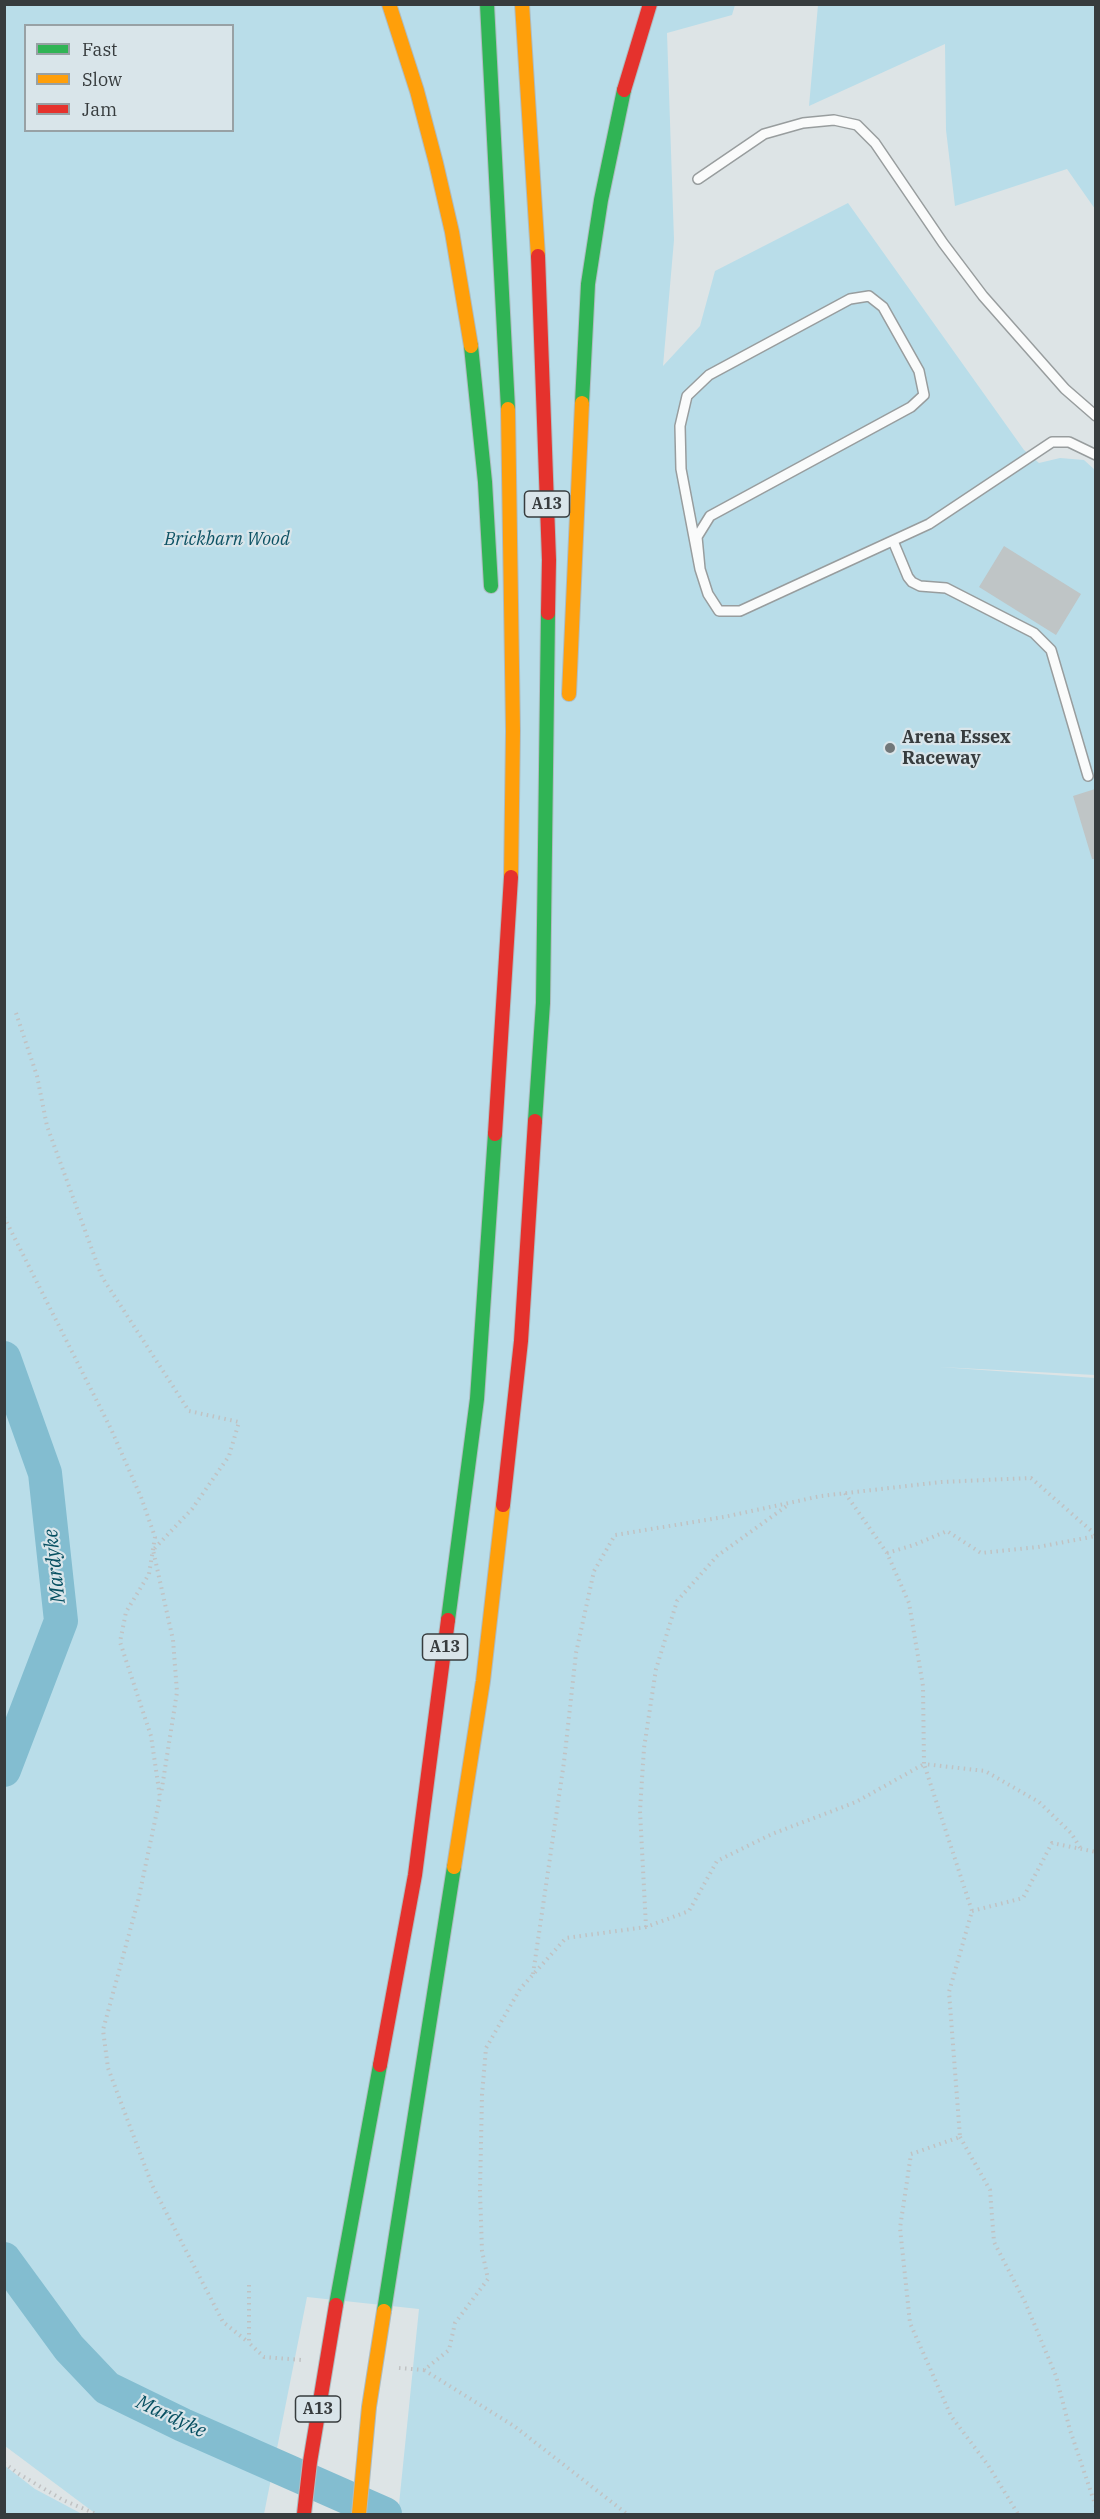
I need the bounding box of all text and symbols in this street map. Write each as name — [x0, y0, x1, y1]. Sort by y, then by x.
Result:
legend — [24, 24, 234, 132]
text: Fast — [82, 38, 117, 61]
text: Slow — [82, 68, 122, 91]
text: Jam — [82, 98, 117, 121]
road number: A13 — [524, 491, 570, 517]
park label: Brickbarn Wood — [164, 529, 290, 551]
place label: Arena Essex Raceway — [902, 727, 1011, 770]
marker: Arena Essex Raceway — [883, 741, 897, 755]
water label: Mardyke — [39, 1528, 71, 1604]
road number: A13 — [422, 1634, 468, 1660]
water label: Mardyke — [132, 2390, 210, 2444]
road number: A13 — [296, 2396, 340, 2422]

